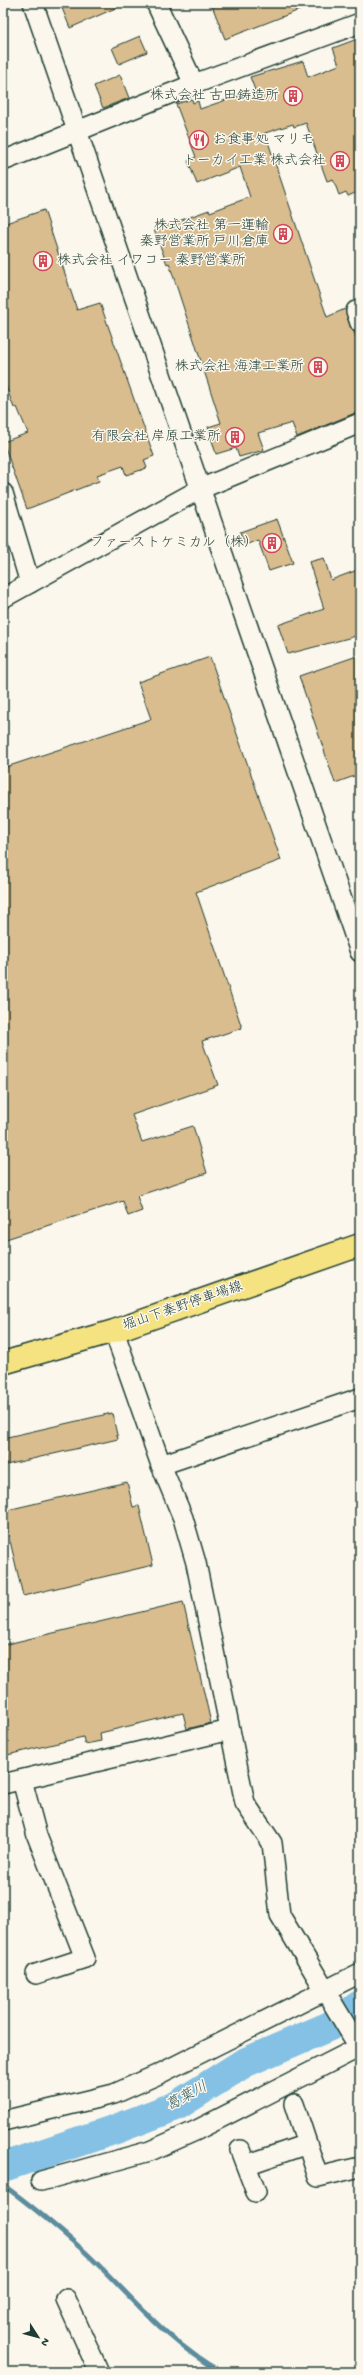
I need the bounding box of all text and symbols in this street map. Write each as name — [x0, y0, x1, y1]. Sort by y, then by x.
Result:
building icon: 株式会社 古田鋳造所 — [282, 85, 304, 107]
place label: 株式会社 古田鋳造所 — [150, 88, 279, 105]
restaurant icon: お食事処 マリモ — [188, 129, 210, 151]
place label: お食事処 マリモ — [213, 132, 314, 149]
building icon: トーカイ工業 株式会社 — [329, 150, 351, 172]
place label: トーカイ工業 株式会社 — [183, 153, 326, 170]
place label: 株式会社 第一運輸 秦野営業所 戸川倉庫 — [140, 217, 269, 251]
building icon: 株式会社 第一運輸 秦野営業所 戸川倉庫 — [272, 223, 294, 245]
building icon: 株式会社 イワコー 秦野営業所 — [32, 250, 54, 272]
place label: 株式会社 イワコー 秦野営業所 — [57, 253, 246, 270]
building icon: 株式会社 海津工業所 — [307, 356, 329, 378]
place label: 株式会社 海津工業所 — [175, 359, 304, 376]
building icon: 有限会社 岸原工業所 — [224, 426, 246, 448]
place label: 有限会社 岸原工業所 — [92, 429, 221, 446]
building icon: ファーストケミカル（株） — [261, 532, 283, 554]
place label: ファーストケミカル（株） — [90, 535, 258, 552]
street label: 堀山下秦野停車場線 — [121, 1278, 245, 1336]
water label: 葛葉川 — [162, 2077, 211, 2116]
north arrow — [18, 2317, 58, 2357]
text: N — [38, 2335, 51, 2348]

